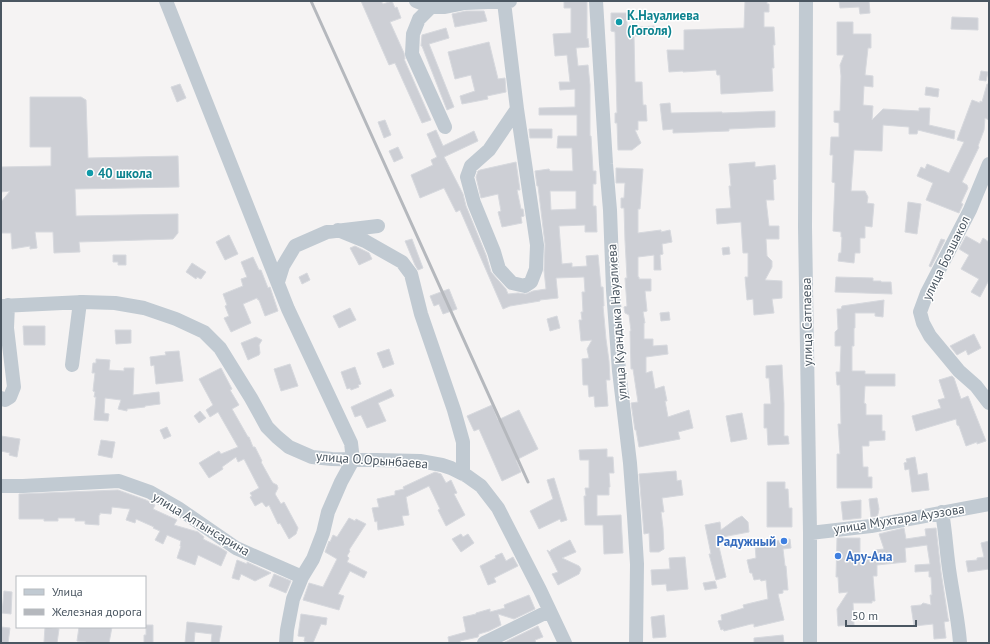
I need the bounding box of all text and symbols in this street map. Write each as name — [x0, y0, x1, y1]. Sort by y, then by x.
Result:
place label: К.Науалиева (Гоголя) — [627, 7, 699, 39]
marker: К.Науалиева (Гоголя) — [614, 17, 624, 27]
place label: 40 школа — [98, 165, 152, 182]
marker: 40 школа — [85, 168, 95, 178]
street label: улица Бозшакол — [918, 213, 974, 303]
street label: улица Куандыка Науалиева — [603, 243, 631, 401]
street label: улица Сатпаева — [798, 278, 816, 366]
street label: улица О.Орынбаева — [315, 448, 429, 472]
street label: улица Алтынсарина — [149, 488, 253, 560]
street label: улица Мухтара Ауэзова — [832, 500, 966, 538]
place label: Радужный — [717, 533, 776, 550]
marker: Радужный — [779, 536, 789, 546]
place label: Ару-Ана — [846, 548, 892, 565]
marker: Ару-Ана — [833, 551, 843, 561]
legend — [16, 576, 146, 628]
text: Улица — [52, 584, 83, 599]
scale bar — [846, 602, 916, 628]
text: Железная дорога — [51, 604, 142, 619]
text: 50 m — [852, 608, 878, 623]

